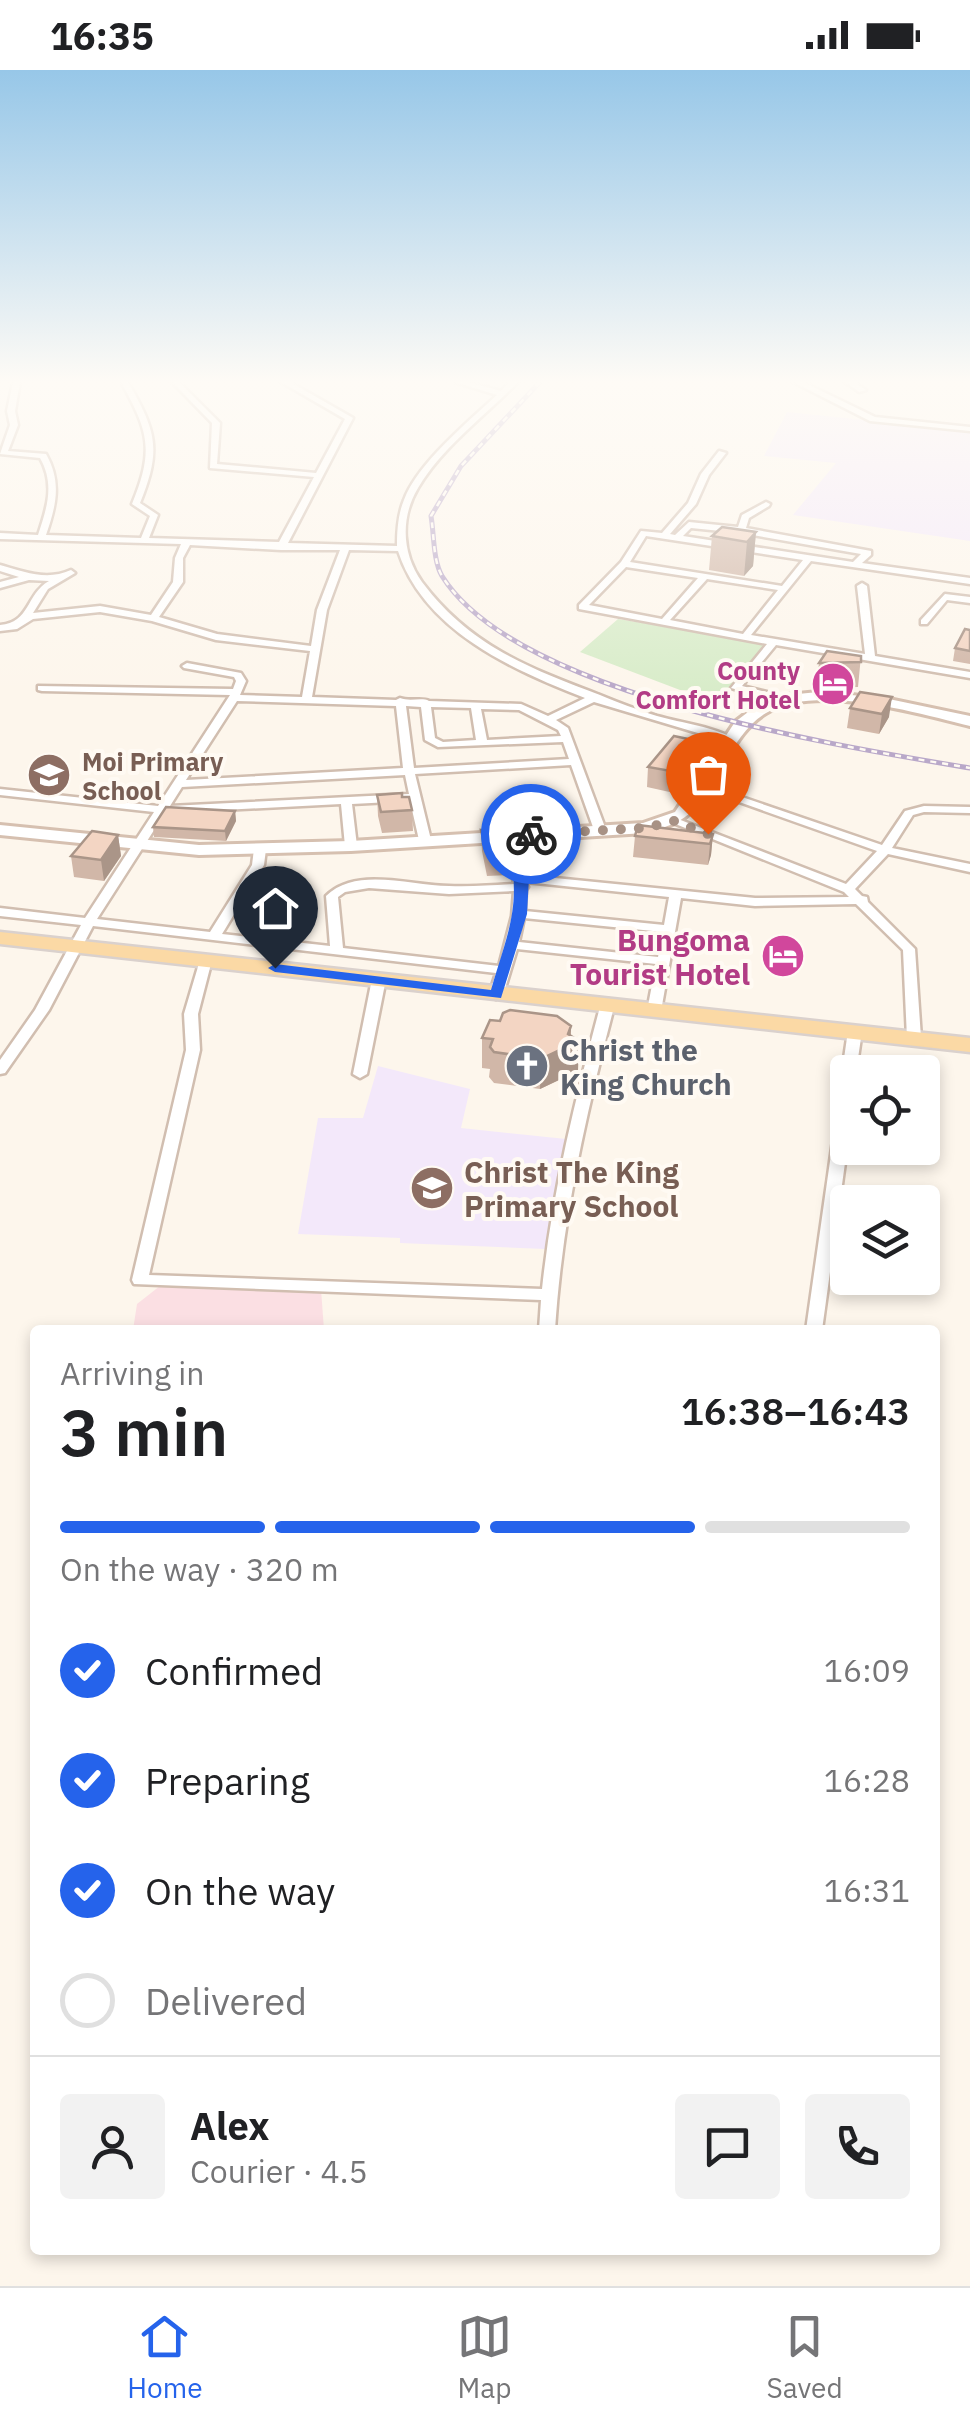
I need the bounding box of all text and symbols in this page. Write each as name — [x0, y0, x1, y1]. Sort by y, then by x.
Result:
text: 16:35 — [50, 11, 154, 60]
place label: County Comfort Hotel — [635, 654, 801, 716]
hotel icon: County Comfort Hotel — [810, 661, 856, 707]
pin — [666, 732, 751, 835]
place label: Moi Primary School — [82, 745, 224, 807]
icon: bag — [681, 747, 736, 802]
school or university icon: Moi Primary School — [26, 752, 72, 798]
courier — [481, 784, 581, 884]
icon: bike — [504, 807, 559, 862]
pin — [233, 866, 318, 969]
icon: home — [248, 881, 303, 936]
place label: Bungoma Tourist Hotel — [570, 920, 750, 993]
hotel icon: Bungoma Tourist Hotel — [760, 933, 806, 979]
place label: Christ the King Church — [560, 1030, 732, 1103]
church icon: Christ the King Church — [504, 1043, 550, 1089]
map controls — [830, 1055, 940, 1295]
button: locate — [830, 1055, 940, 1165]
place label: Christ The King Primary School — [464, 1152, 679, 1225]
school or university icon: Christ The King Primary School — [409, 1165, 455, 1211]
button: layers — [830, 1185, 940, 1295]
text: Arriving in — [60, 1352, 205, 1394]
text: 16:38–16:43 — [681, 1386, 910, 1435]
text: 3 min — [60, 1389, 228, 1474]
text: On the way · 320 m — [60, 1548, 339, 1590]
icon: check — [60, 1643, 115, 1698]
text: Confirmed — [145, 1646, 323, 1695]
text: 16:09 — [824, 1649, 910, 1691]
icon: check — [60, 1753, 115, 1808]
text: Preparing — [145, 1756, 310, 1805]
text: 16:28 — [824, 1759, 910, 1801]
icon: check — [60, 1863, 115, 1918]
text: On the way — [145, 1866, 335, 1915]
text: 16:31 — [824, 1869, 910, 1911]
text: Delivered — [145, 1976, 307, 2025]
button: person — [60, 2094, 165, 2199]
button: chat — [675, 2094, 780, 2199]
button: phone — [805, 2094, 910, 2199]
text: Alex — [190, 2101, 270, 2150]
text: Courier · 4.5 — [190, 2150, 368, 2192]
tab: Home — [127, 2309, 203, 2406]
tab: Map — [457, 2309, 512, 2406]
tab: Saved — [767, 2309, 843, 2406]

